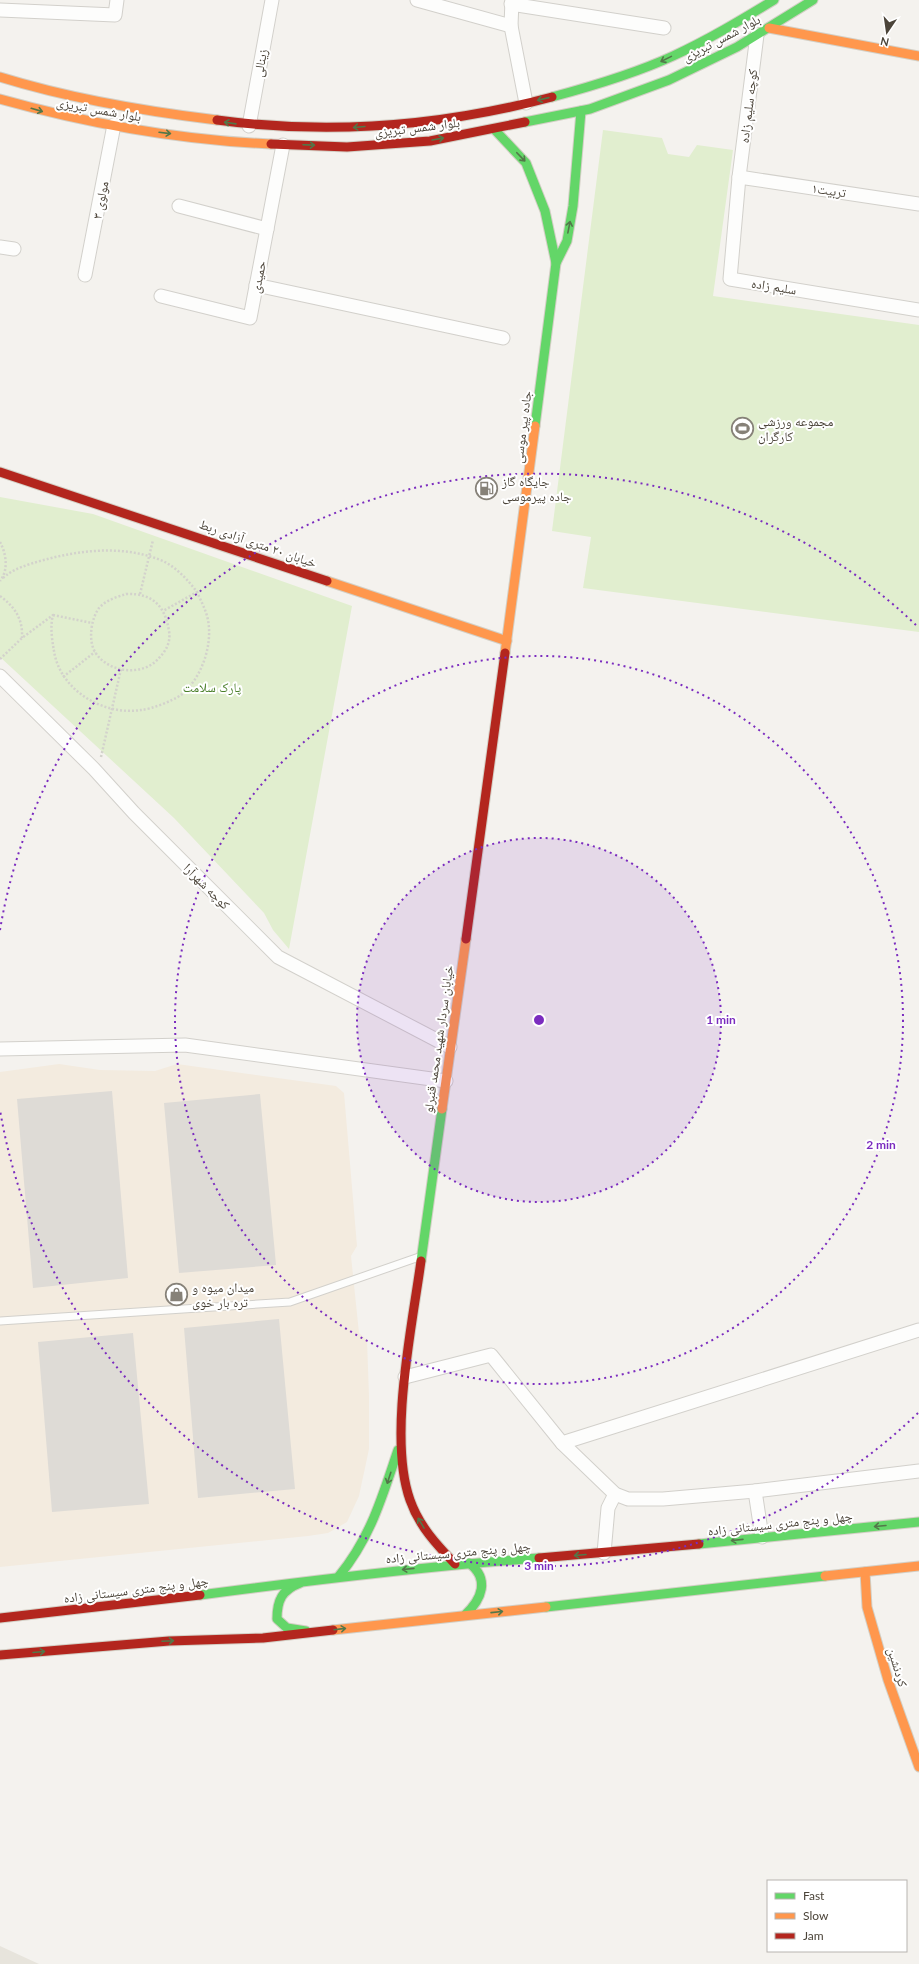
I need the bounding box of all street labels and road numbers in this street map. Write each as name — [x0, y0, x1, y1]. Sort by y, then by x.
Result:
street label: بلوار شمس تبریزی — [679, 11, 763, 66]
street label: زینالی — [250, 48, 271, 78]
street label: کوچه سلیم زاده — [736, 68, 762, 144]
street label: بلوار شمس تبریزی — [55, 94, 143, 125]
street label: بلوار شمس تبریزی — [373, 114, 461, 141]
street label: مولوی ۳ — [89, 180, 112, 220]
street label: تربیت۱ — [811, 180, 847, 201]
street label: حمیدی — [247, 260, 270, 295]
street label: سلیم زاده — [750, 275, 798, 298]
street label: جاده پیر موسی — [510, 390, 535, 464]
street label: خیابان ۲۰ متری آزادی ربط — [197, 515, 319, 572]
street label: کوچه شهرآرا — [180, 860, 234, 914]
street label: خیابان سردار شهید محمد قنبرلو — [420, 964, 457, 1114]
street label: چهل و پنج متری سیستانی زاده — [707, 1507, 853, 1541]
street label: چهل و پنج متری سیستانی زاده — [385, 1538, 531, 1568]
street label: چهل و پنج متری سیستانی زاده — [63, 1572, 209, 1608]
street label: کردنشین — [883, 1645, 912, 1690]

